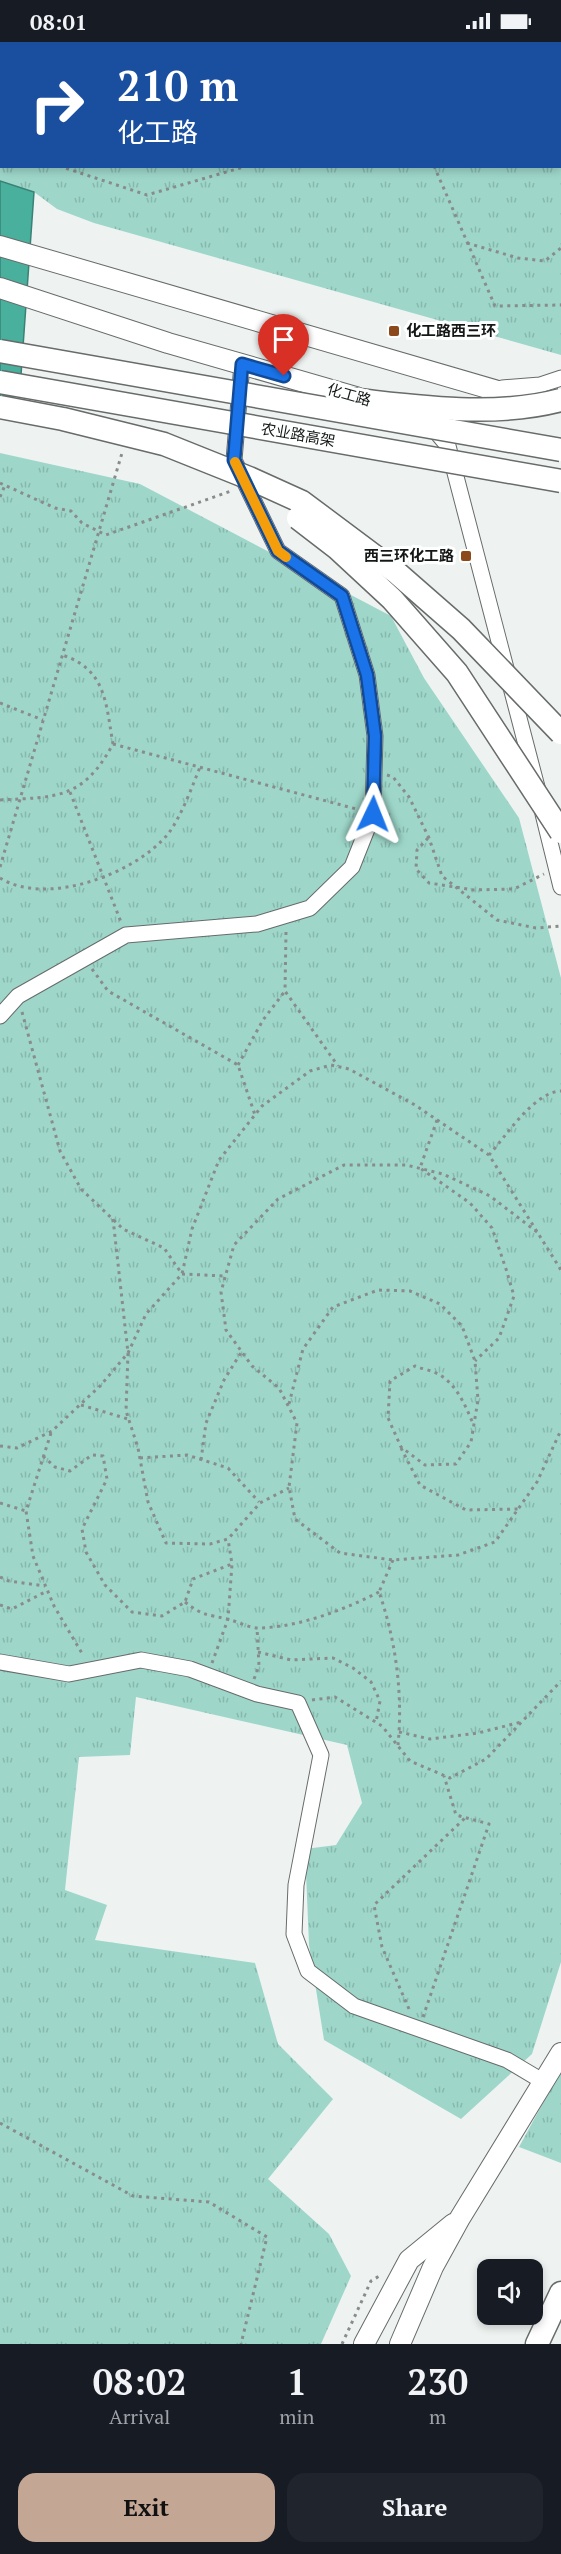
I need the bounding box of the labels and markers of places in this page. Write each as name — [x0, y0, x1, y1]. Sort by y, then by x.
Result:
pin — [258, 314, 309, 376]
place label: 化工路西三环 — [406, 320, 496, 340]
marker: 化工路西三环 — [387, 324, 401, 338]
place label: 西三环化工路 — [364, 545, 454, 565]
marker: 西三环化工路 — [459, 549, 473, 563]

